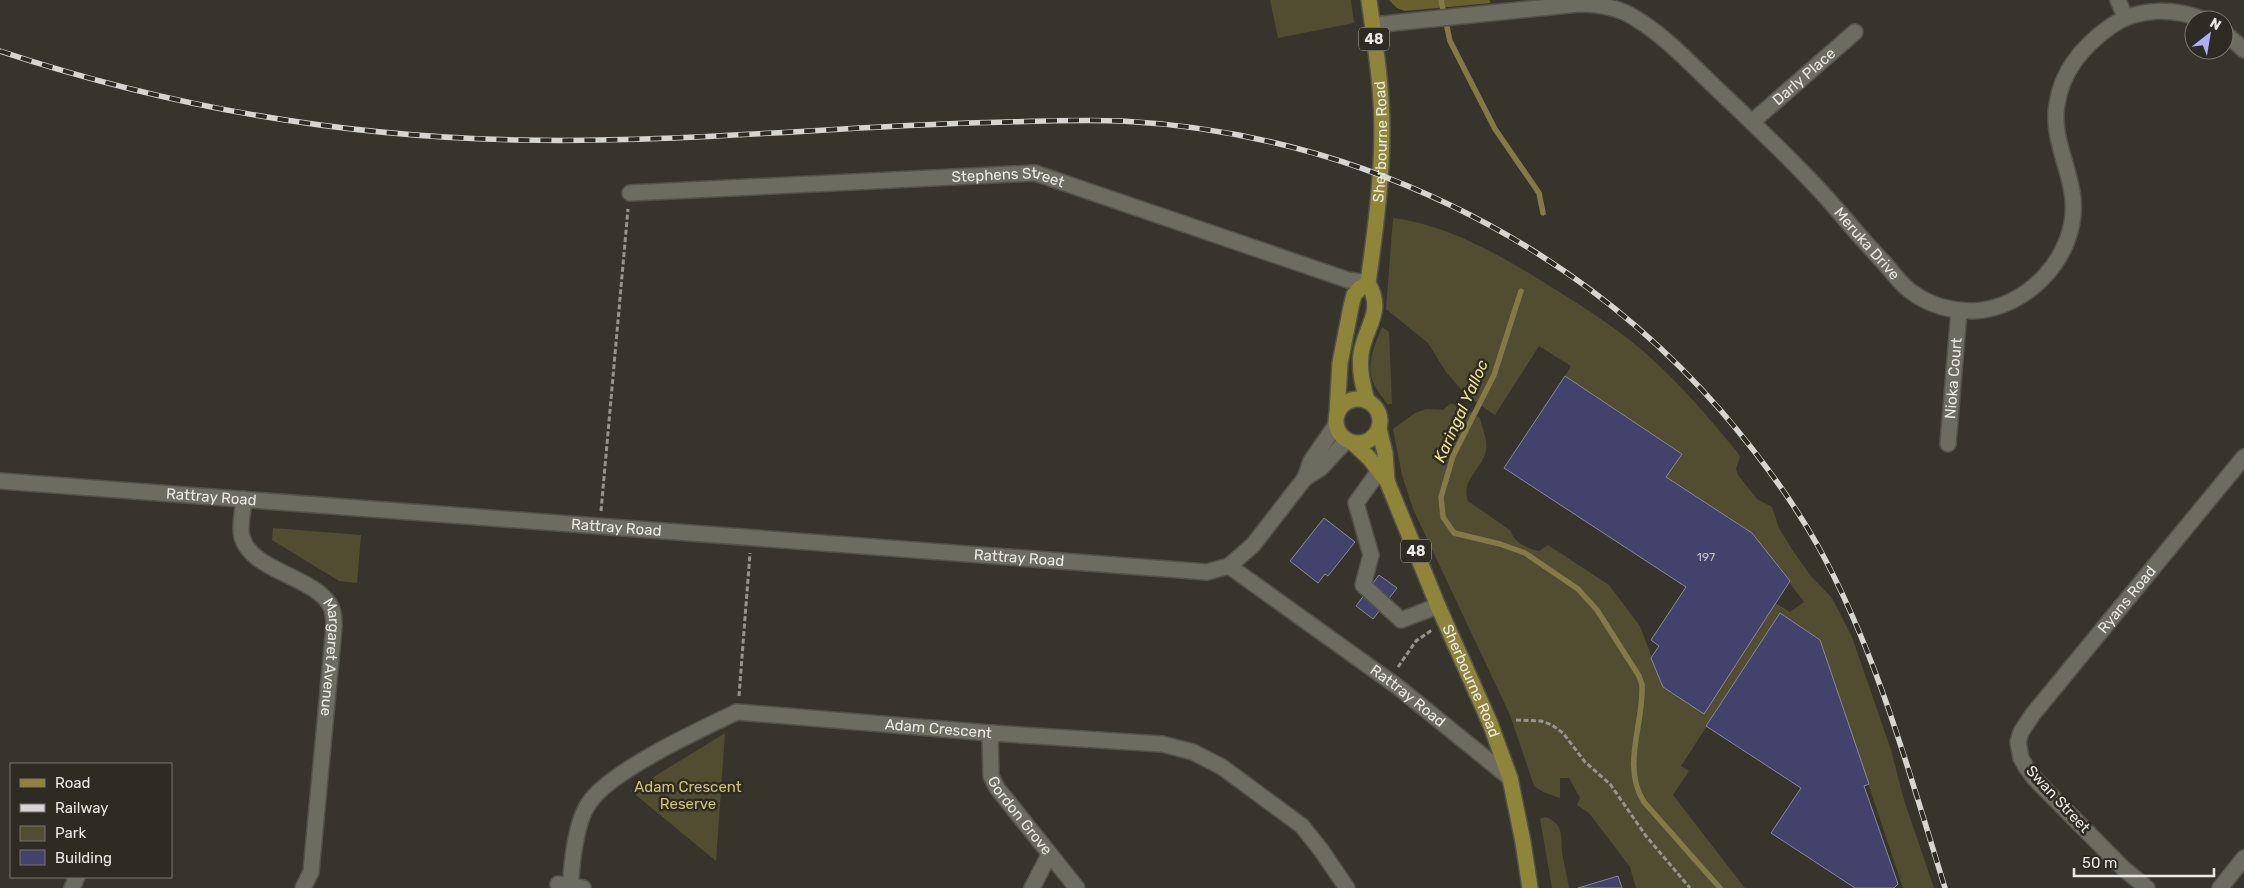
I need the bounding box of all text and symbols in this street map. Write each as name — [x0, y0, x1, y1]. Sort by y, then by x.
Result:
north arrow — [2184, 10, 2234, 60]
text: N — [2207, 14, 2224, 34]
road number: 48 — [1359, 28, 1389, 50]
street label: Darly Place — [1769, 44, 1839, 109]
street label: Sherbourne Road — [1369, 80, 1391, 203]
street label: Stephens Street — [951, 164, 1067, 191]
street label: Meruka Drive — [1830, 204, 1904, 284]
street label: Nioka Court — [1941, 337, 1966, 420]
water label: Karingal Yalloc — [1430, 357, 1492, 465]
street label: Rattray Road — [166, 485, 257, 509]
street label: Rattray Road — [570, 515, 662, 540]
road number: 48 — [1401, 540, 1431, 562]
street label: Rattray Road — [973, 545, 1065, 570]
house number: 197 — [1697, 550, 1715, 564]
street label: Ryans Road — [2094, 562, 2160, 637]
street label: Margaret Avenue — [317, 595, 343, 717]
street label: Sherbourne Road — [1438, 622, 1503, 740]
street label: Rattray Road — [1367, 661, 1449, 731]
street label: Adam Crescent — [884, 715, 993, 742]
street label: Swan Street — [2022, 762, 2094, 837]
legend — [10, 763, 172, 878]
street label: Gordon Grove — [984, 773, 1056, 859]
text: Road — [55, 774, 91, 792]
park label: Adam Crescent Reserve — [634, 778, 742, 813]
text: Railway — [55, 799, 109, 817]
text: Park — [55, 824, 86, 842]
scale bar — [2074, 846, 2214, 878]
text: Building — [55, 849, 112, 867]
text: 50 m — [2082, 854, 2117, 872]

